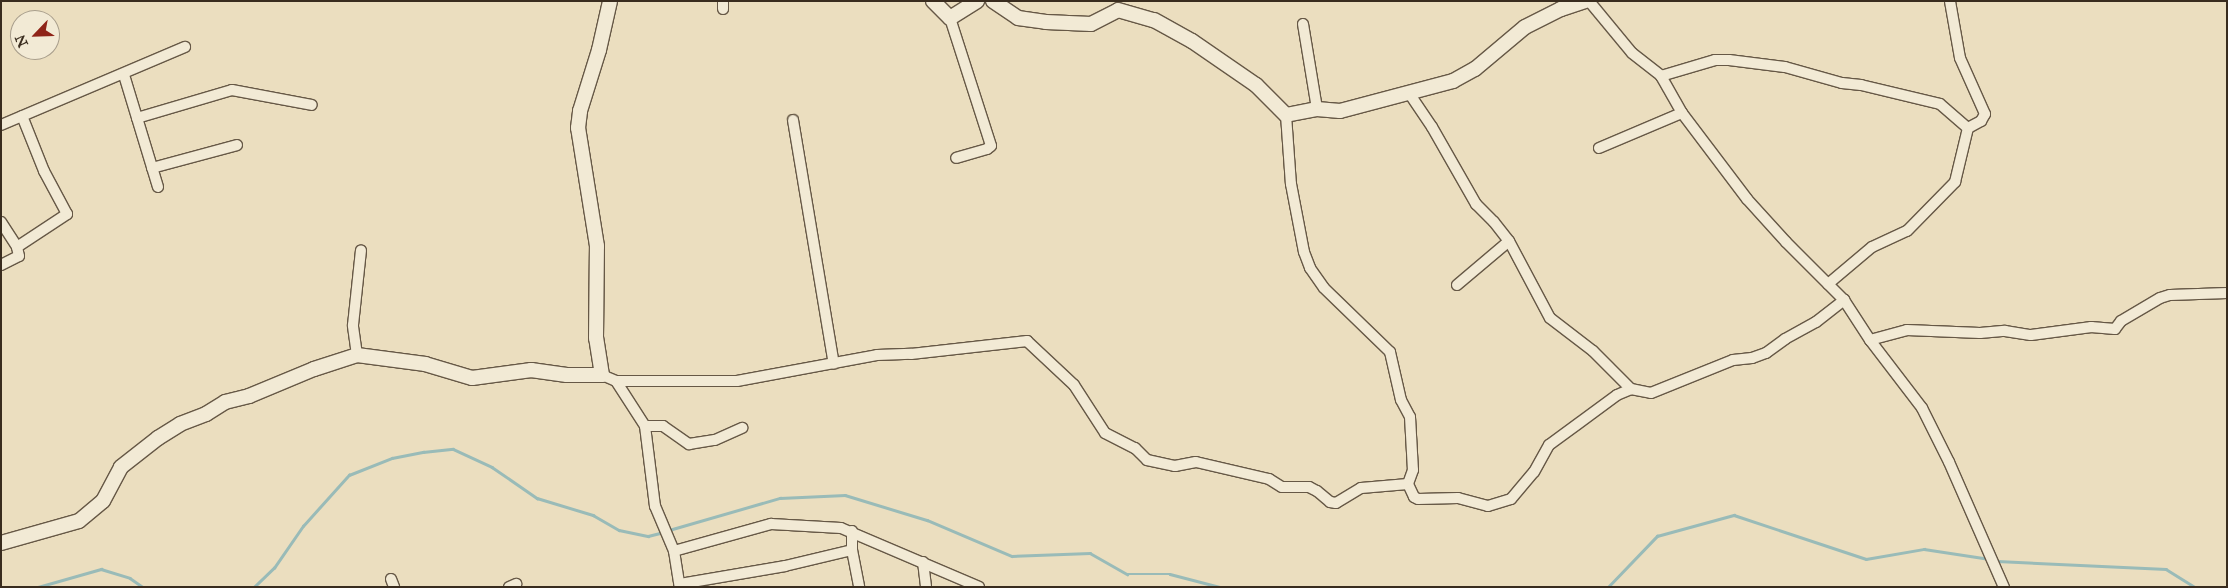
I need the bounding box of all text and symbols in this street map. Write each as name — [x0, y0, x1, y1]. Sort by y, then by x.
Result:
north arrow — [10, 10, 60, 60]
text: N — [12, 32, 32, 50]

